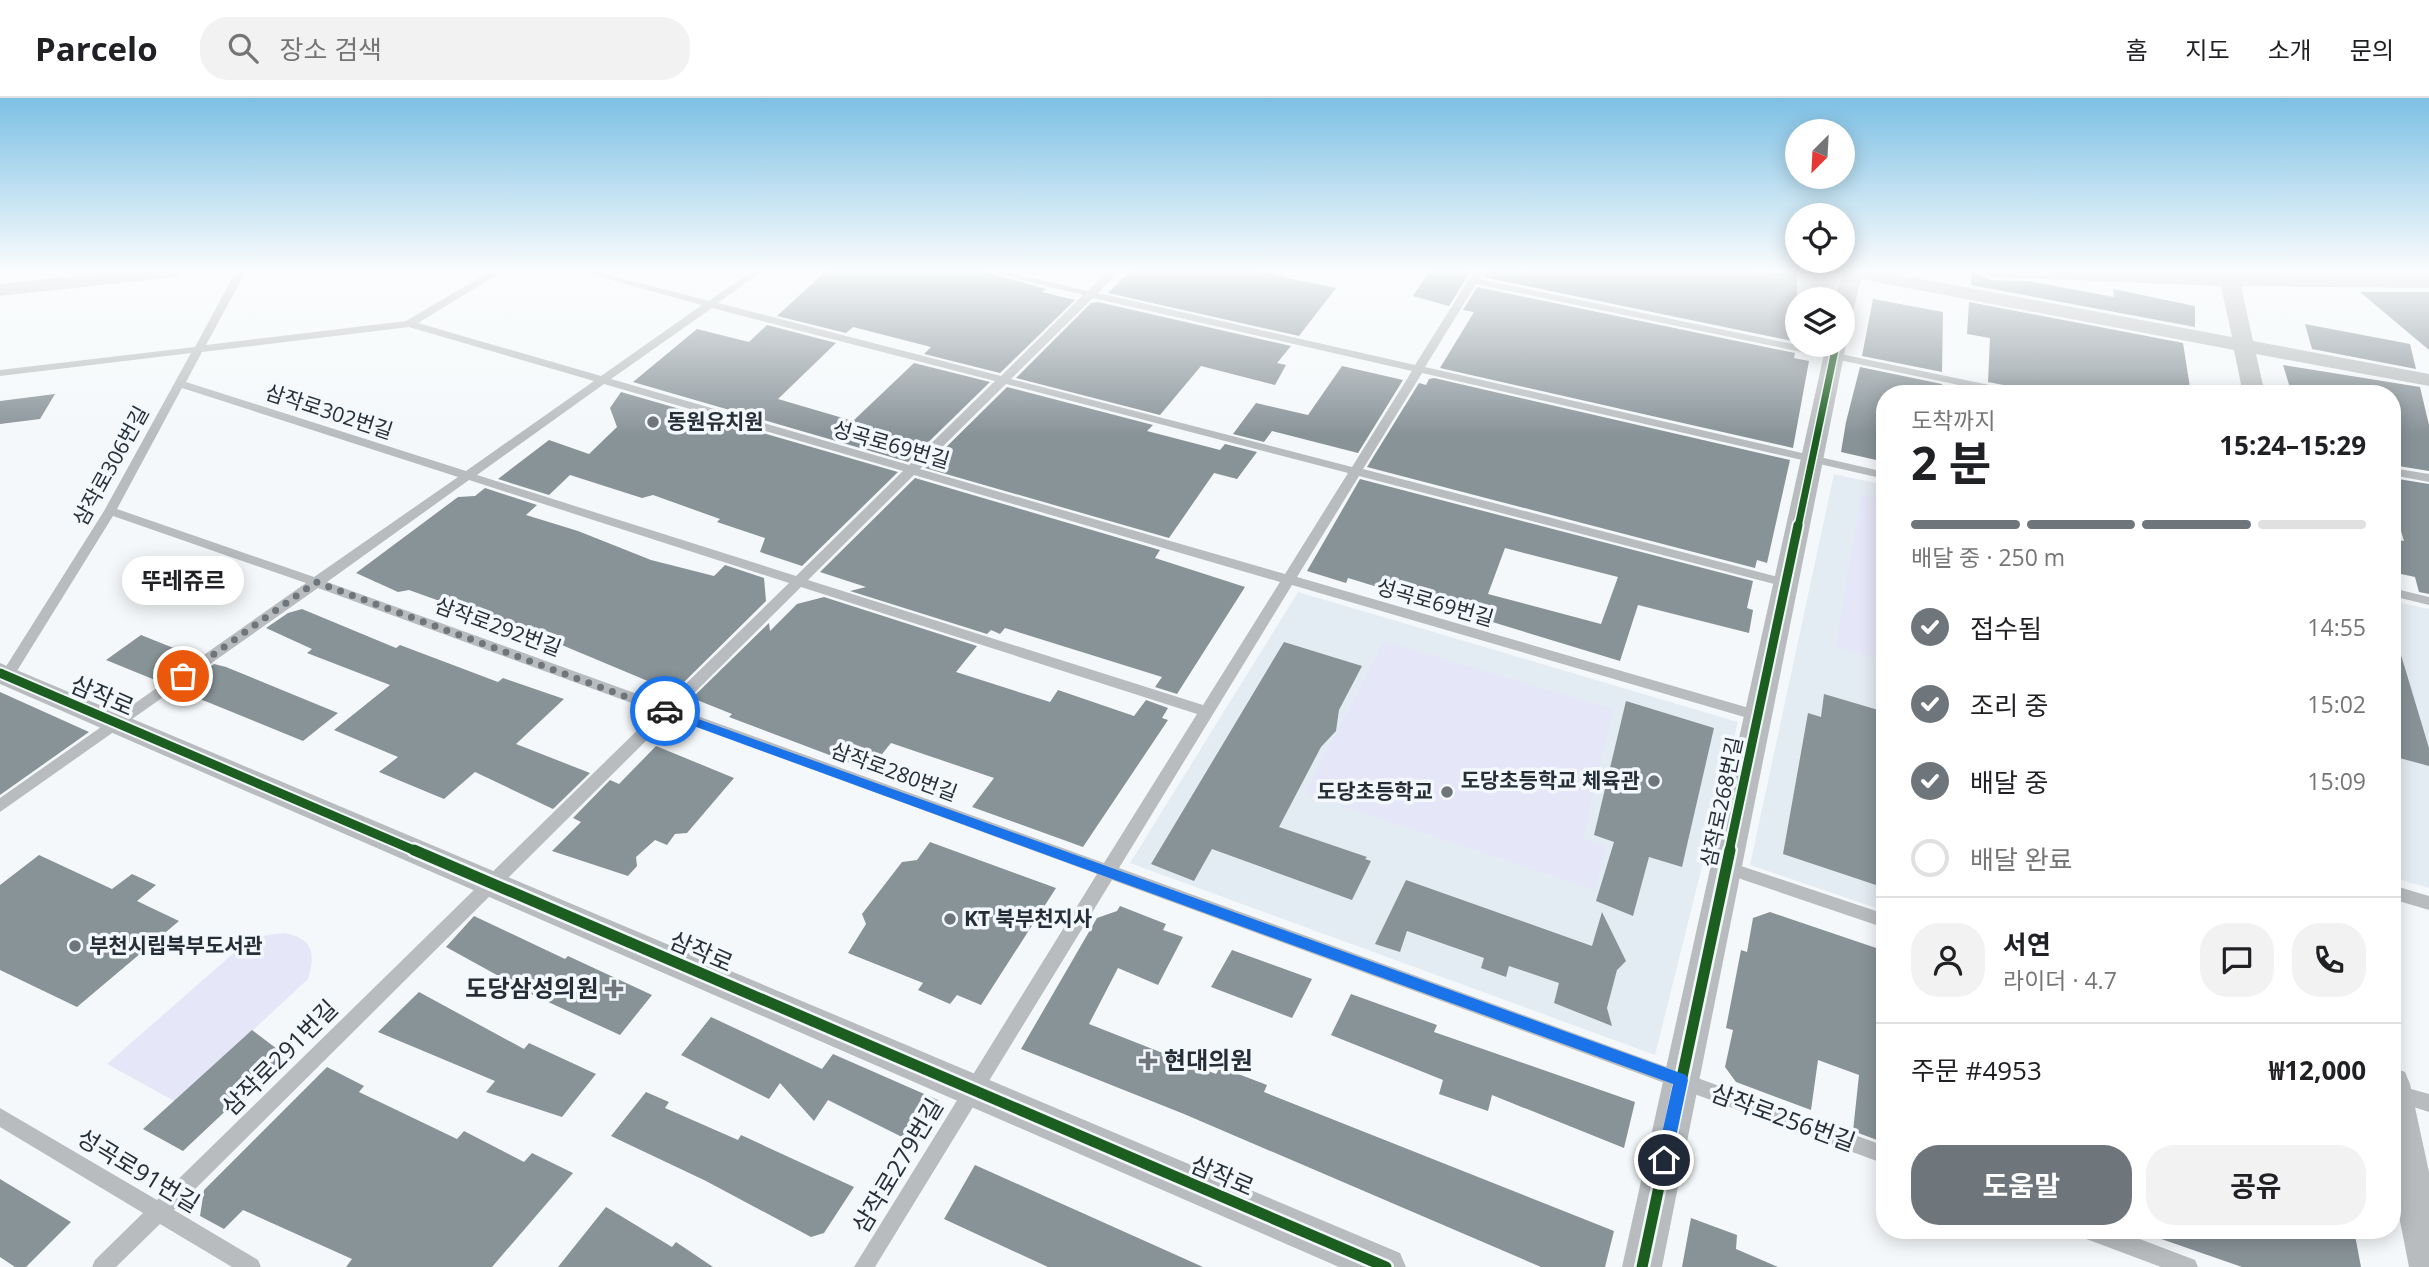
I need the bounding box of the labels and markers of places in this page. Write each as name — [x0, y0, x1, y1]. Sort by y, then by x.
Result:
place label: 동원유치원 — [667, 407, 764, 435]
marker: 동원유치원 — [645, 414, 661, 430]
callout: 뚜레쥬르 — [122, 557, 244, 606]
pin — [153, 646, 213, 706]
place label: 도당초등학교 체육관 — [1461, 766, 1640, 794]
marker: 도당초등학교 체육관 — [1646, 773, 1662, 789]
place label: 도당초등학교 — [1317, 777, 1433, 805]
marker: 도당초등학교 — [1439, 784, 1455, 800]
place label: KT 북부천지사 — [964, 904, 1092, 932]
marker: KT 북부천지사 — [942, 911, 958, 927]
place label: 부천시립북부도서관 — [89, 931, 263, 959]
marker: 부천시립북부도서관 — [67, 938, 83, 954]
place label: 도당삼성의원 — [466, 971, 598, 1004]
marker: 도당삼성의원 — [604, 979, 624, 999]
place label: 현대의원 — [1164, 1043, 1252, 1076]
marker: 현대의원 — [1138, 1051, 1158, 1071]
pin — [1634, 1130, 1694, 1190]

